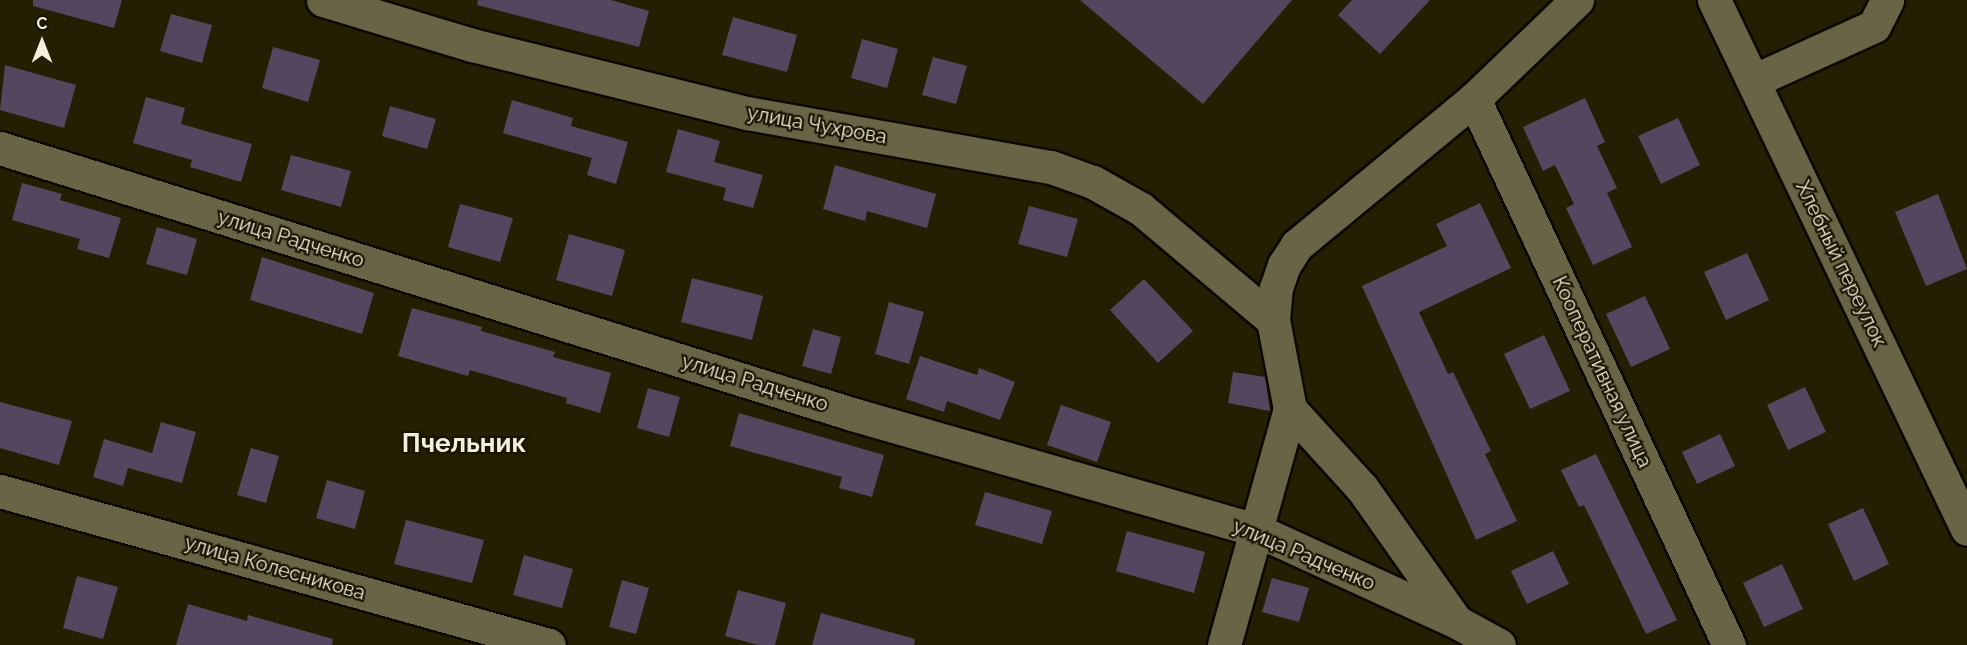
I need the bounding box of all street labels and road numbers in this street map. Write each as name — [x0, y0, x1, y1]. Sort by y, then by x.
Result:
street label: улица Чухрова — [745, 101, 889, 149]
street label: Хлебный переулок — [1790, 177, 1892, 351]
street label: улица Радченко — [215, 205, 367, 273]
street label: Кооперативная улица — [1547, 272, 1657, 472]
street label: улица Радченко — [679, 349, 831, 417]
street label: улица Радченко — [1229, 514, 1379, 596]
street label: улица Колесникова — [182, 531, 368, 605]

